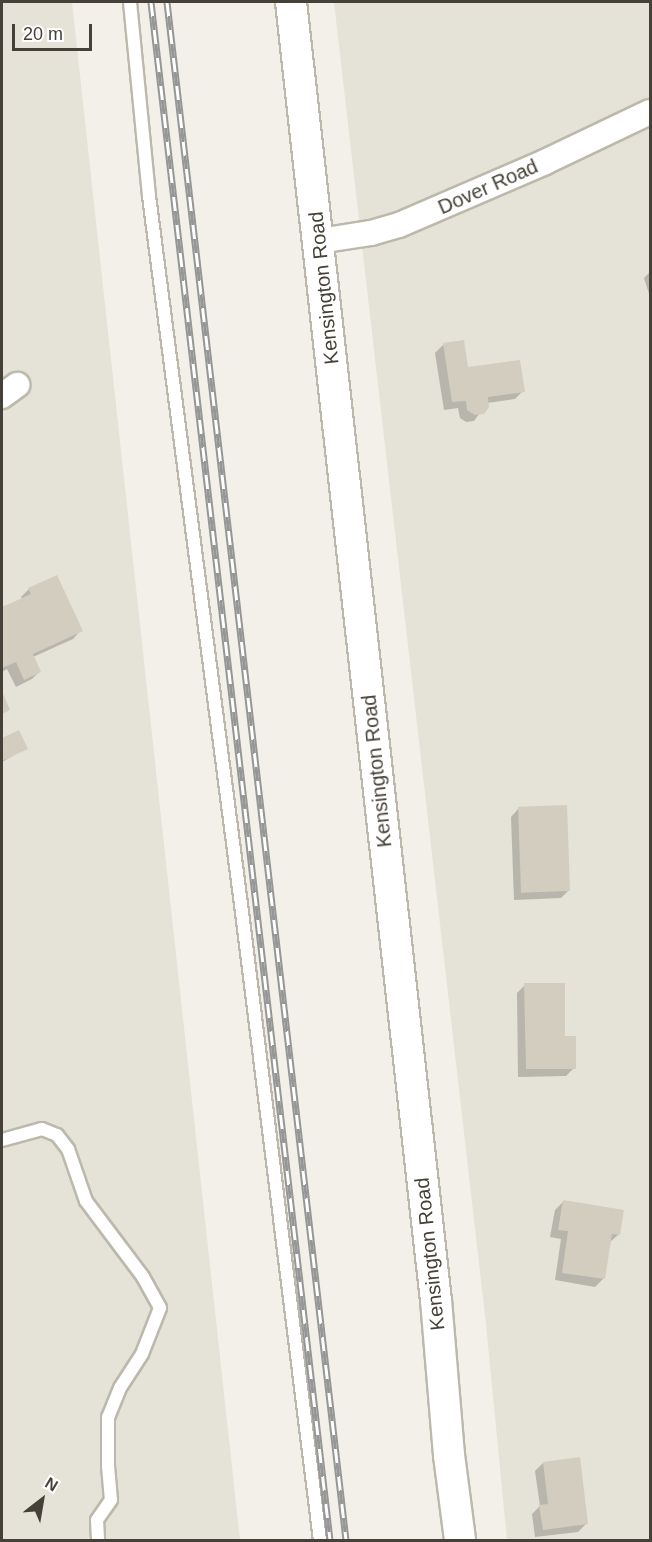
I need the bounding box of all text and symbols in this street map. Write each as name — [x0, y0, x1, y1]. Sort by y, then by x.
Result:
scale bar — [15, 12, 94, 50]
text: 20 m — [23, 24, 63, 44]
street label: Dover Road — [434, 154, 542, 220]
street label: Kensington Road — [304, 210, 344, 366]
street label: Kensington Road — [357, 693, 397, 849]
street label: Kensington Road — [410, 1176, 450, 1332]
north arrow — [12, 1470, 72, 1530]
text: N — [42, 1474, 61, 1494]

